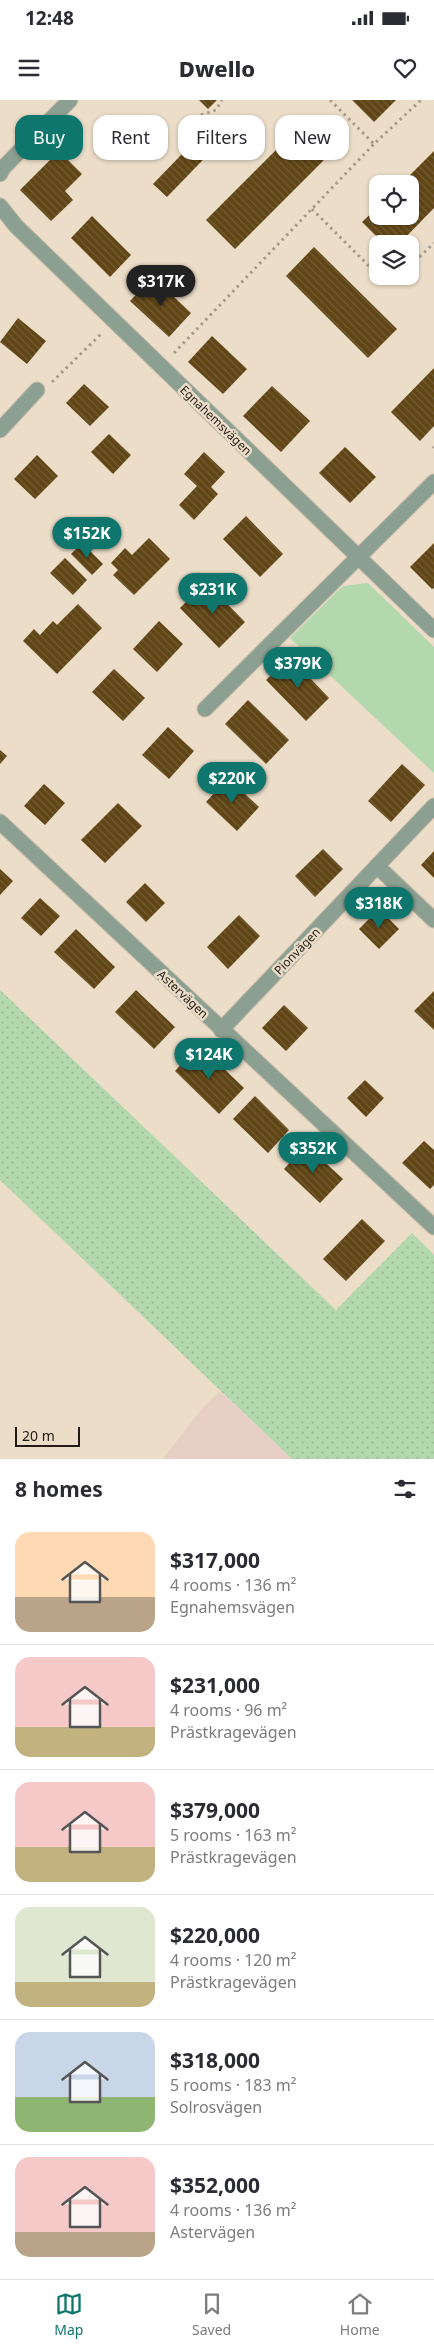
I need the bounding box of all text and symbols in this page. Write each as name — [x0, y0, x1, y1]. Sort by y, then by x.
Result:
text: 12:48 — [25, 5, 74, 31]
text: Dwello — [179, 53, 255, 83]
icon: menu — [15, 54, 43, 82]
icon: heart — [391, 54, 419, 82]
chip: Buy — [15, 115, 83, 160]
chip: Rent — [93, 115, 168, 160]
chip: Filters — [178, 115, 265, 160]
chip: New — [275, 115, 349, 160]
map controls — [369, 175, 419, 285]
button: locate — [369, 175, 419, 225]
button: layers — [369, 235, 419, 285]
pin: $317K — [126, 264, 196, 307]
text: $317K — [137, 270, 185, 292]
street label: Egnahemsvägen — [176, 381, 256, 459]
pin: $152K — [52, 516, 122, 559]
text: $152K — [63, 522, 111, 544]
pin: $231K — [178, 572, 248, 615]
text: $231K — [189, 578, 237, 600]
pin: $379K — [263, 646, 333, 689]
text: $379K — [274, 652, 322, 674]
pin: $220K — [197, 762, 267, 804]
text: $220K — [208, 767, 256, 789]
pin: $318K — [344, 886, 414, 929]
text: $318K — [355, 892, 403, 914]
street label: Pionvägen — [270, 924, 324, 978]
street label: Astervägen — [154, 966, 212, 1022]
pin: $124K — [174, 1038, 244, 1080]
text: $124K — [185, 1043, 233, 1065]
pin: $352K — [278, 1132, 348, 1174]
text: $352K — [289, 1137, 337, 1159]
scale bar — [15, 1424, 80, 1447]
text: 20 m — [22, 1426, 55, 1445]
text: 8 homes — [15, 1475, 103, 1503]
icon: filters — [391, 1475, 419, 1503]
text: $317,000 — [170, 1546, 260, 1574]
icon: home — [55, 1552, 115, 1612]
text: 4 rooms · 136 m² — [170, 1574, 296, 1596]
text: Egnahemsvägen — [170, 1596, 295, 1618]
text: $231,000 — [170, 1671, 260, 1699]
icon: home — [55, 1677, 115, 1737]
text: 4 rooms · 96 m² — [170, 1699, 287, 1721]
text: Prästkragevägen — [170, 1721, 297, 1743]
text: $379,000 — [170, 1796, 260, 1824]
icon: home — [55, 1802, 115, 1862]
text: 5 rooms · 163 m² — [170, 1824, 296, 1846]
text: Prästkragevägen — [170, 1846, 297, 1868]
text: $220,000 — [170, 1921, 260, 1949]
icon: home — [55, 1927, 115, 1987]
text: 4 rooms · 120 m² — [170, 1949, 296, 1971]
text: Prästkragevägen — [170, 1971, 297, 1993]
text: $318,000 — [170, 2046, 260, 2074]
icon: home — [55, 2052, 115, 2112]
text: 5 rooms · 183 m² — [170, 2074, 296, 2096]
text: Solrosvägen — [170, 2096, 262, 2118]
text: $352,000 — [170, 2171, 260, 2199]
icon: home — [55, 2177, 115, 2237]
text: 4 rooms · 136 m² — [170, 2199, 296, 2221]
text: Astervägen — [170, 2221, 255, 2243]
tab: Map — [54, 2290, 83, 2339]
tab: Saved — [192, 2290, 231, 2339]
tab: Home — [340, 2290, 380, 2339]

